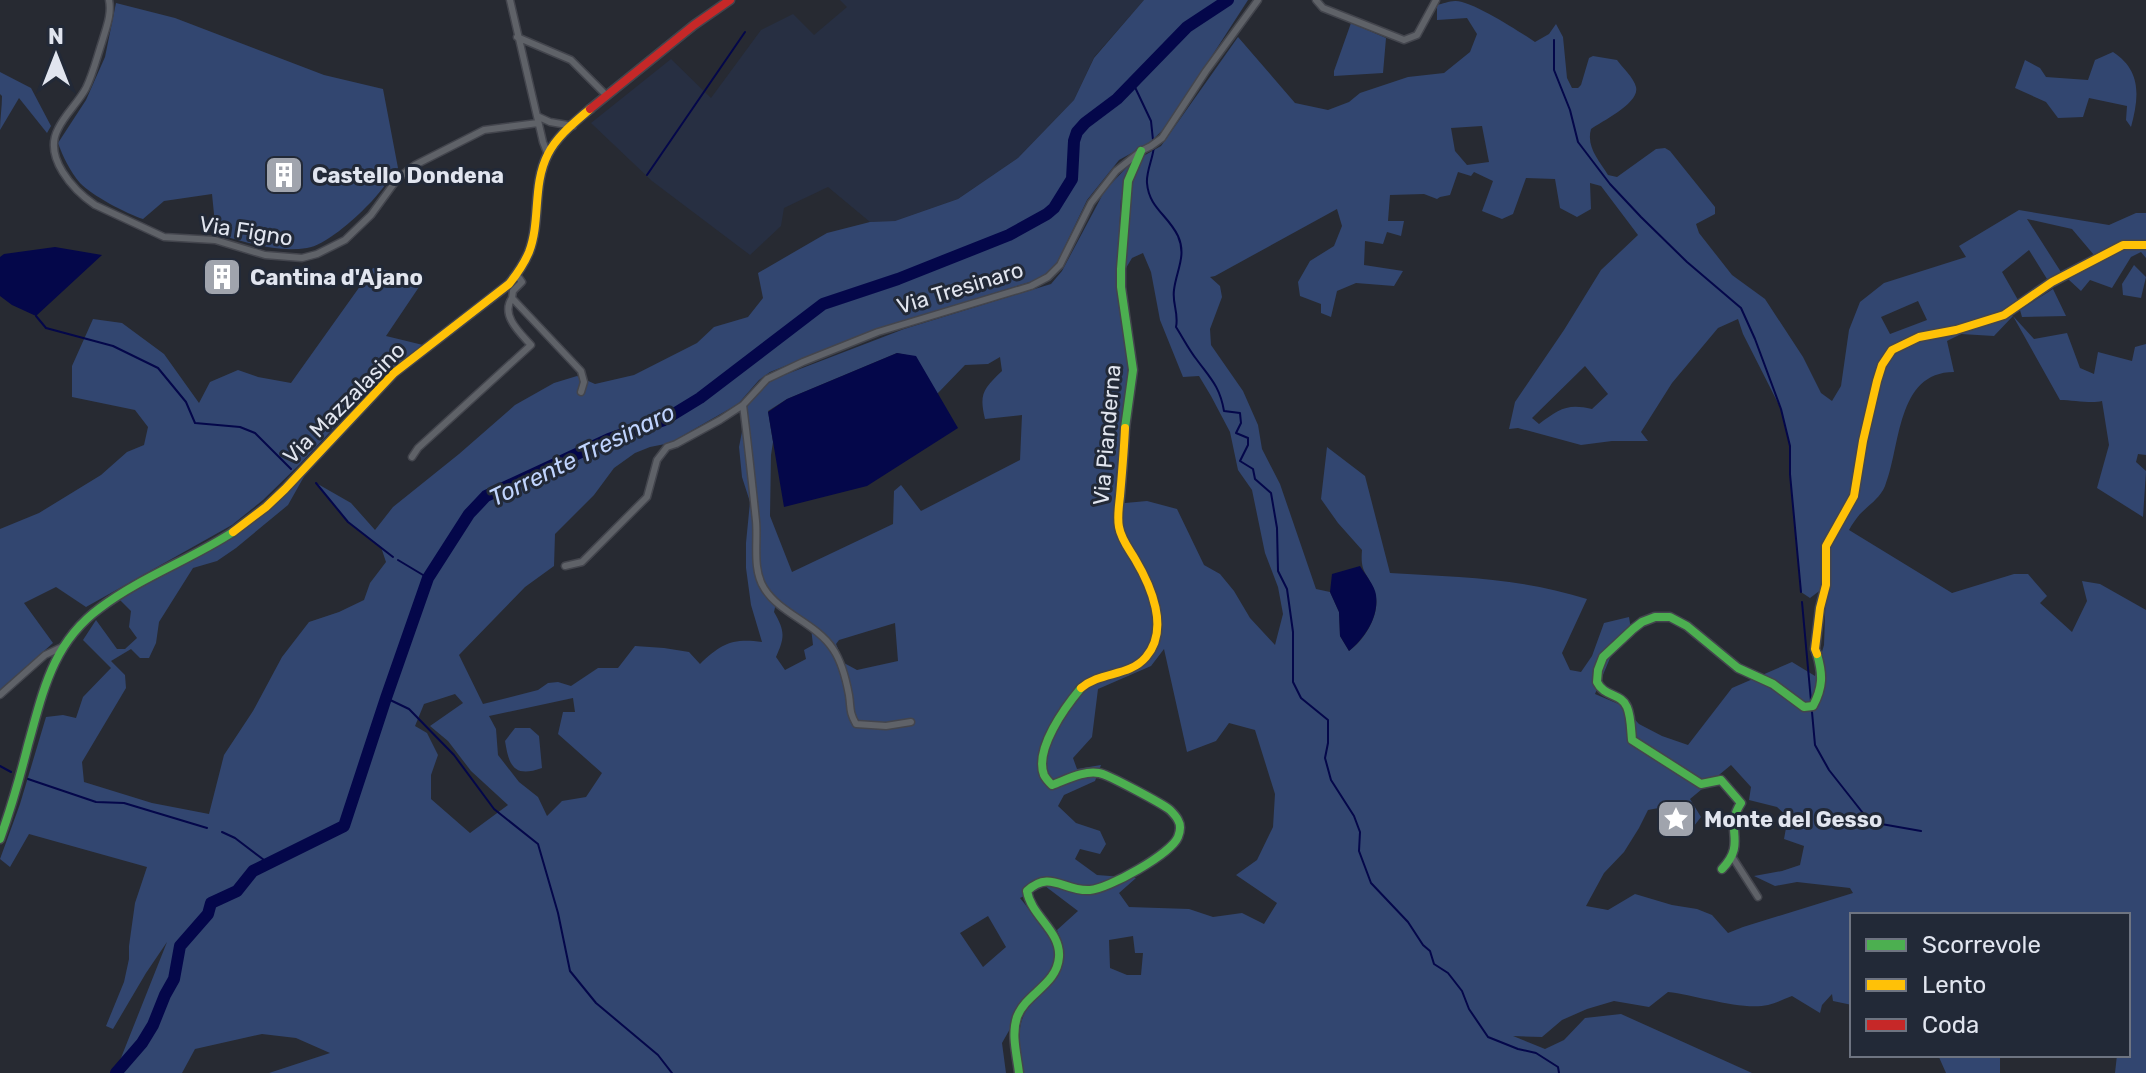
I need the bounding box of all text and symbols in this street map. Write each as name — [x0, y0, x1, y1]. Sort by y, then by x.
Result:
north arrow — [16, 16, 96, 96]
text: N — [48, 23, 64, 50]
building icon: Castello Dondena — [263, 154, 305, 196]
place label: Castello Dondena — [312, 162, 504, 189]
street label: Via Figno — [197, 210, 295, 252]
building icon: Cantina d'Ajano — [201, 256, 243, 298]
street label: Via Tresinaro — [893, 256, 1027, 320]
place label: Cantina d'Ajano — [250, 264, 423, 291]
street label: Via Mazzalasino — [277, 336, 411, 470]
street label: Via Pianderna — [1087, 363, 1127, 507]
water label: Torrente Tresinaro — [484, 398, 680, 512]
place icon: Monte del Gesso — [1655, 798, 1697, 840]
place label: Monte del Gesso — [1704, 806, 1882, 833]
legend — [1850, 913, 2130, 1057]
text: Scorrevole — [1922, 931, 2041, 959]
text: Lento — [1922, 971, 1986, 999]
text: Coda — [1922, 1011, 1979, 1039]

